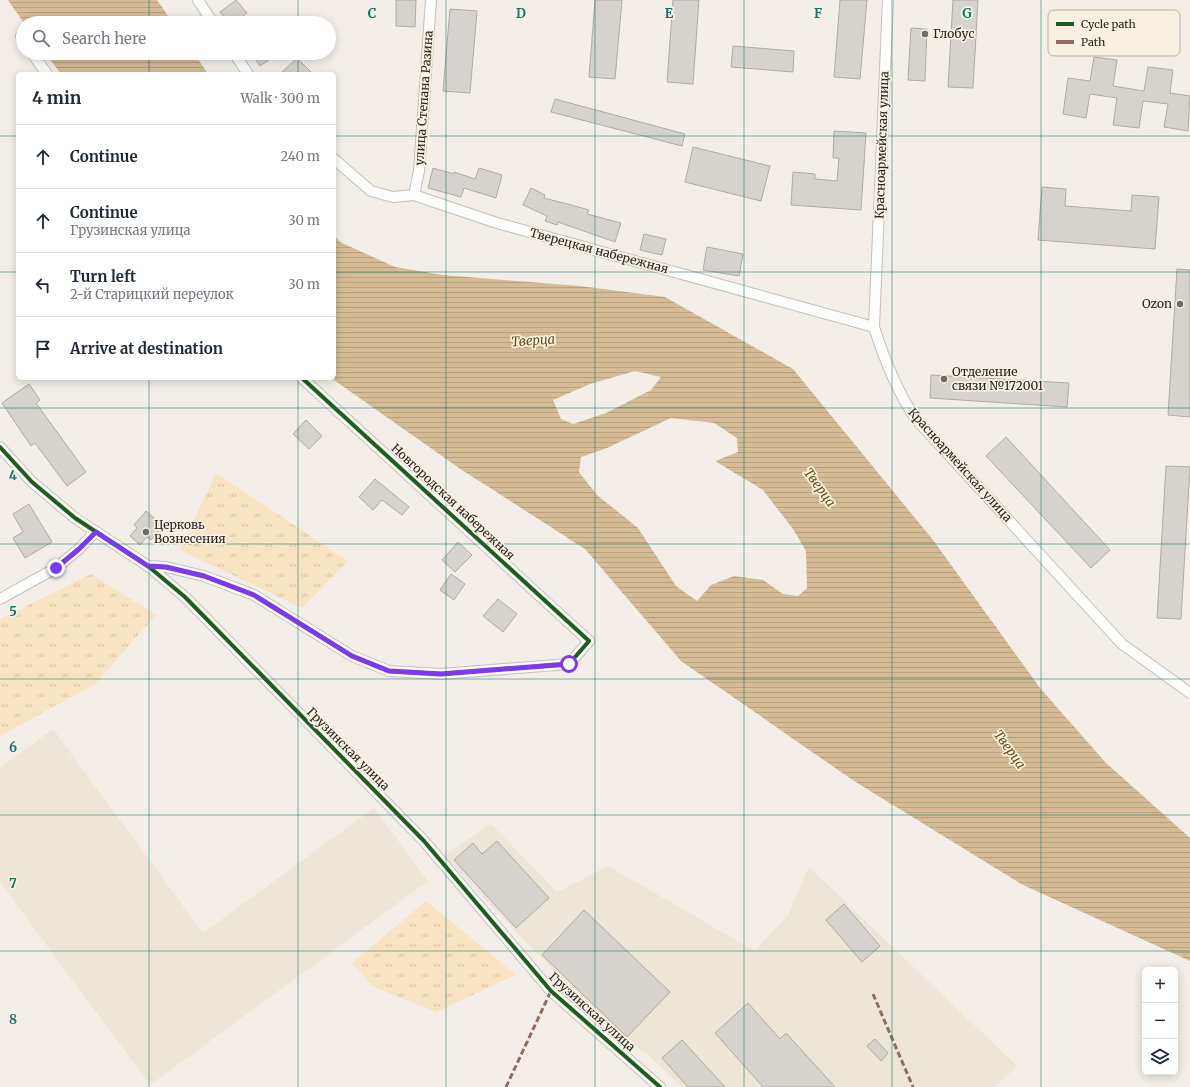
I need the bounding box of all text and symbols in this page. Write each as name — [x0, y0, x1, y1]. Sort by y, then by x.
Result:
text: C — [368, 5, 377, 22]
text: D — [516, 5, 526, 22]
text: E — [665, 5, 674, 22]
text: F — [814, 5, 822, 22]
text: G — [962, 5, 972, 22]
legend — [1048, 10, 1180, 56]
search box — [16, 16, 336, 60]
text: Cycle path — [1081, 17, 1136, 31]
place label: Глобус — [933, 26, 974, 41]
icon: search — [30, 27, 52, 49]
text: Search here — [62, 29, 146, 48]
street label: улица Степана Разина — [411, 29, 436, 166]
marker: Глобус — [920, 29, 930, 39]
text: Path — [1081, 35, 1106, 49]
street label: Красноармейская улица — [871, 70, 892, 219]
text: 4 min — [32, 87, 81, 109]
text: Walk · 300 m — [240, 90, 320, 107]
icon: ahead — [32, 146, 54, 168]
text: Continue — [70, 147, 138, 166]
text: 240 m — [280, 148, 320, 165]
text: Continue — [70, 203, 138, 222]
icon: ahead — [32, 210, 54, 232]
text: 30 m — [288, 212, 320, 229]
text: Грузинская улица — [70, 222, 190, 239]
street label: Тверецкая набережная — [528, 225, 670, 276]
text: Turn left — [70, 267, 136, 286]
icon: left — [32, 274, 54, 296]
text: 30 m — [288, 276, 320, 293]
text: 2-й Старицкий переулок — [70, 286, 234, 303]
place label: Ozon — [1142, 296, 1172, 311]
marker: Ozon — [1175, 299, 1185, 309]
water label: Тверца — [511, 330, 555, 351]
icon: arrive — [32, 338, 54, 360]
text: Arrive at destination — [70, 339, 223, 358]
place label: Отделение связи №172001 — [952, 364, 1044, 393]
marker: Отделение связи №172001 — [939, 374, 949, 384]
street label: Красноармейская улица — [905, 405, 1016, 525]
street label: Новгородская набережная — [388, 440, 518, 563]
water label: Тверца — [800, 465, 839, 510]
text: 4 — [9, 467, 18, 484]
place label: Церковь Вознесения — [154, 517, 226, 546]
marker: Церковь Вознесения — [141, 527, 151, 537]
route end — [47, 559, 65, 577]
text: 5 — [9, 603, 17, 620]
route start — [560, 655, 578, 673]
street label: Грузинская улица — [304, 704, 393, 794]
water label: Тверца — [990, 727, 1029, 772]
text: 6 — [9, 739, 17, 756]
text: 7 — [9, 875, 17, 892]
map controls — [1142, 967, 1178, 1075]
button: + — [1142, 967, 1178, 1003]
street label: Грузинская улица — [546, 969, 639, 1055]
button: − — [1142, 1003, 1178, 1039]
text: 8 — [9, 1011, 17, 1028]
button: layers — [1142, 1039, 1178, 1075]

